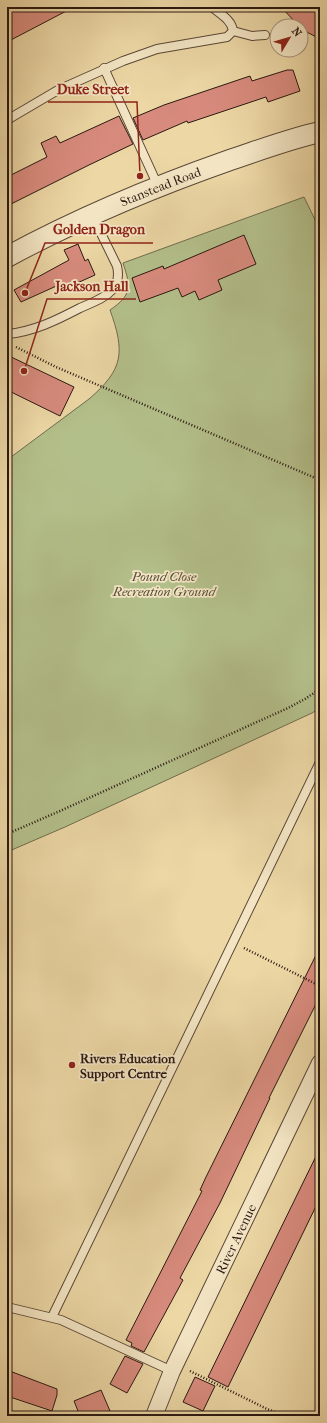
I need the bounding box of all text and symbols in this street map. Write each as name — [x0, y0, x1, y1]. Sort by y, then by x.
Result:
north arrow — [269, 18, 309, 58]
text: N — [289, 25, 305, 40]
callout: Duke Street — [48, 76, 137, 102]
text: Duke Street — [57, 81, 130, 98]
street label: Stanstead Road — [118, 164, 204, 210]
callout: Golden Dragon — [45, 217, 153, 243]
text: Golden Dragon — [53, 221, 146, 238]
callout: Jackson Hall — [47, 273, 136, 299]
text: Jackson Hall — [53, 278, 129, 295]
park label: Pound Close Recreation Ground — [112, 569, 218, 599]
place label: Rivers Education Support Centre — [80, 1051, 176, 1082]
marker: Rivers Education Support Centre — [67, 1060, 77, 1070]
street label: River Avenue — [213, 1201, 259, 1277]

